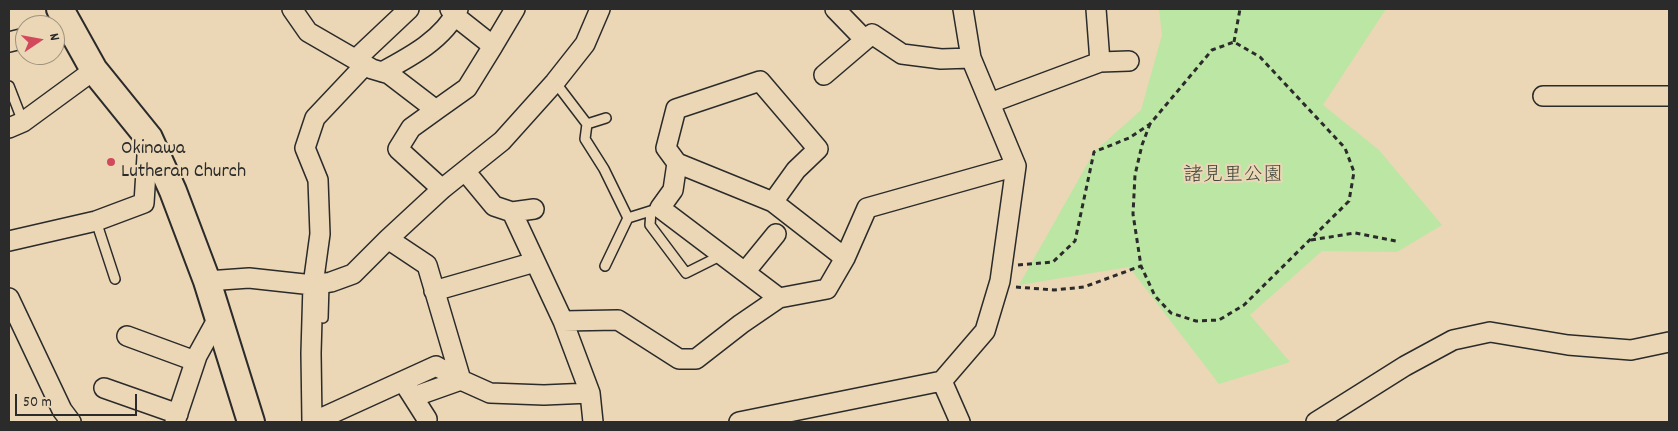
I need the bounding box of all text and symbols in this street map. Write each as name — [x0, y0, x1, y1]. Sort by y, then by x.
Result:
north arrow — [15, 15, 65, 65]
text: N — [43, 32, 64, 43]
place label: Okinawa Lutheran Church — [121, 138, 246, 185]
marker: Okinawa Lutheran Church — [105, 156, 117, 168]
park label: 諸見里公園 — [1183, 165, 1283, 189]
scale bar — [18, 384, 140, 416]
text: 50 m — [23, 392, 52, 414]

